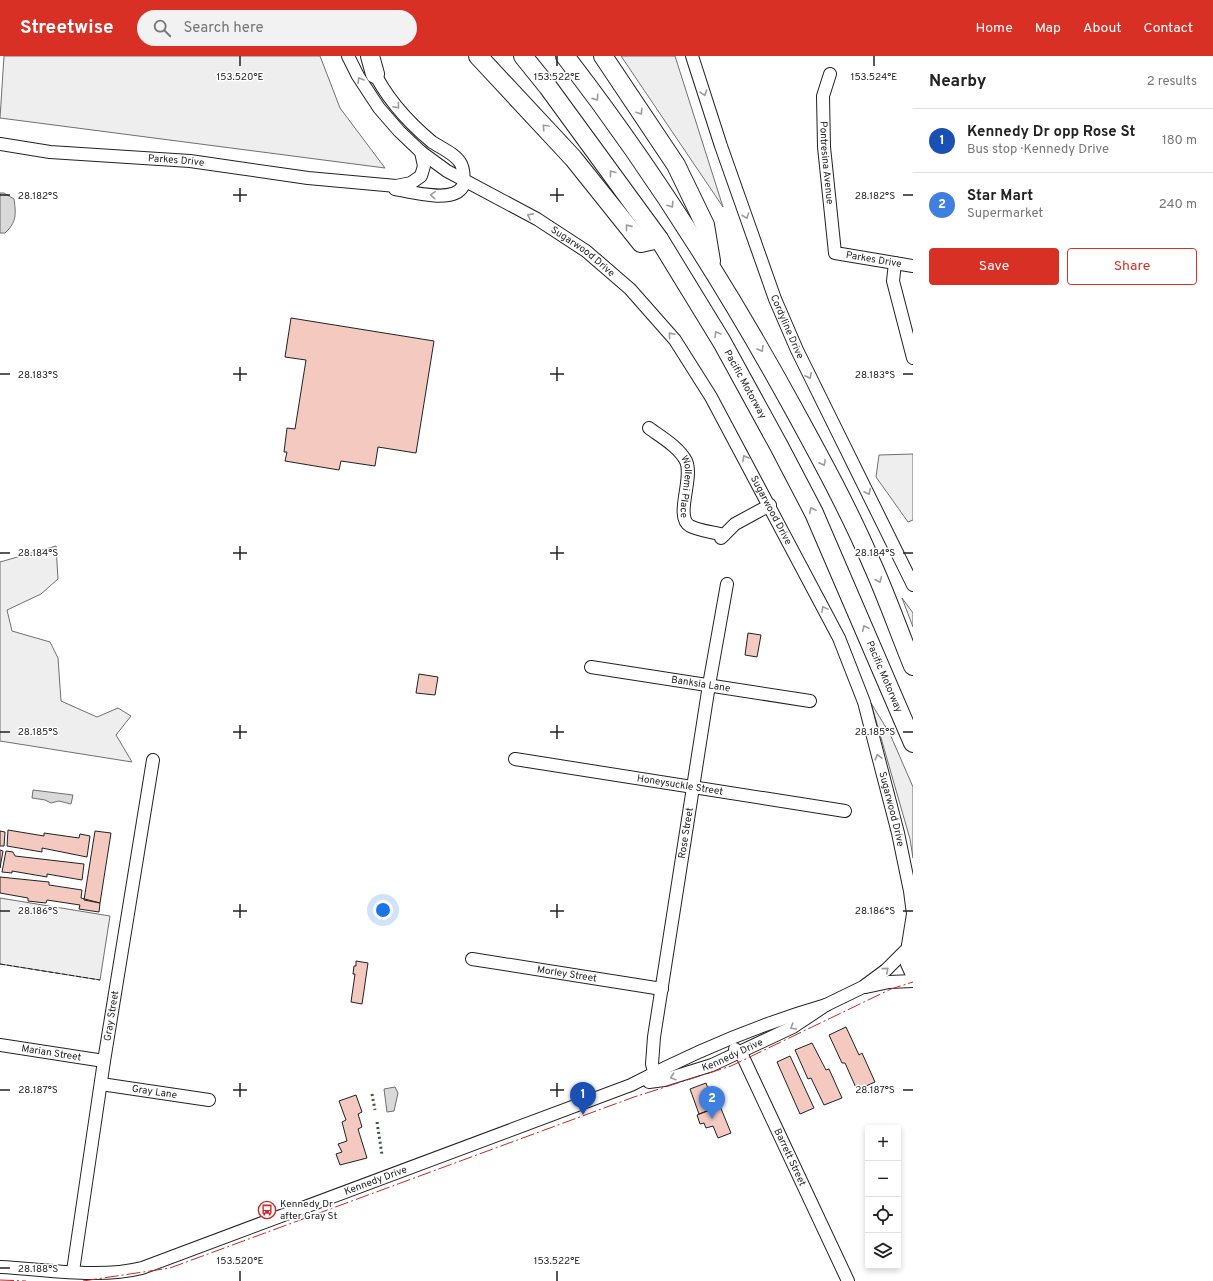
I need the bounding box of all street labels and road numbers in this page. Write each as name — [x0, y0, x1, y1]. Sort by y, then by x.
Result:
street label: Pontresina Avenue — [817, 121, 836, 205]
street label: Parkes Drive — [148, 152, 205, 169]
street label: Sugarwood Drive — [548, 223, 618, 280]
street label: Parkes Drive — [845, 248, 903, 271]
street label: Cordyline Drive — [767, 293, 807, 361]
street label: Pacific Motorway — [721, 348, 769, 421]
street label: Wollemi Place — [677, 453, 694, 519]
street label: Sugarwood Drive — [747, 473, 795, 547]
street label: Pacific Motorway — [863, 639, 906, 714]
street label: Banksia Lane — [670, 673, 731, 695]
street label: Sugarwood Drive — [876, 770, 907, 848]
street label: Honeysuckle Street — [636, 772, 724, 798]
street label: Rose Street — [675, 806, 696, 860]
street label: Morley Street — [536, 963, 598, 985]
street label: Gray Street — [101, 989, 122, 1042]
street label: Kennedy Drive — [700, 1036, 765, 1074]
street label: Marian Street — [21, 1042, 82, 1064]
street label: Gray Lane — [131, 1082, 178, 1102]
street label: Barrett Street — [771, 1126, 809, 1188]
street label: Kennedy Drive — [342, 1163, 409, 1198]

